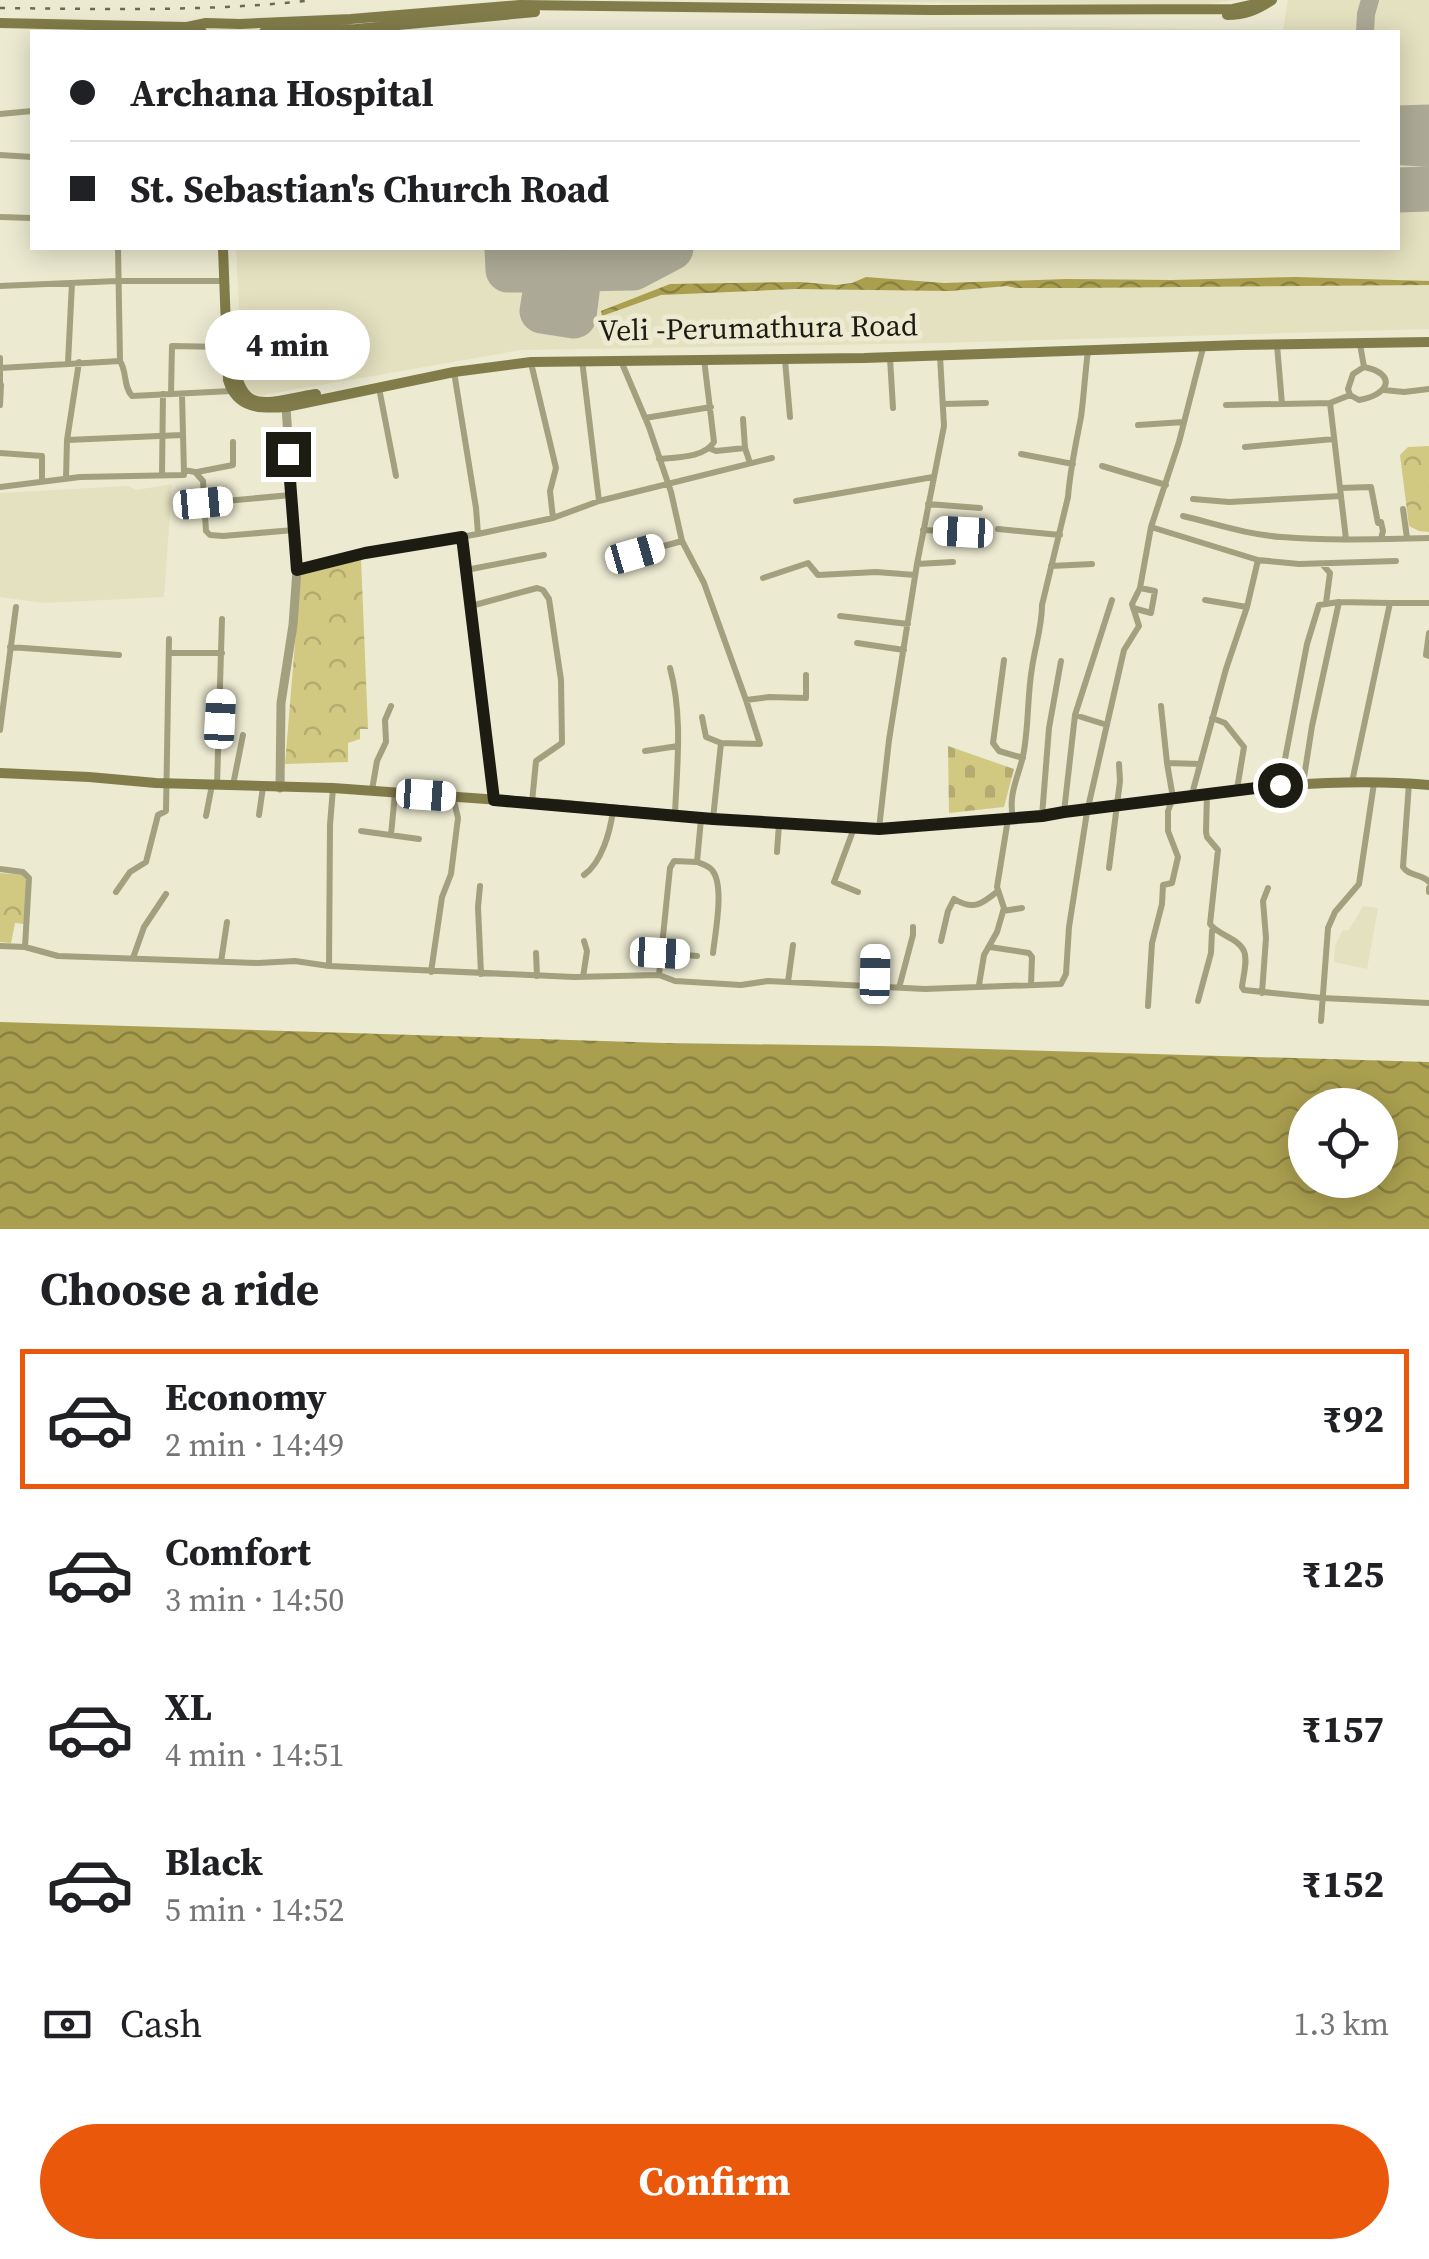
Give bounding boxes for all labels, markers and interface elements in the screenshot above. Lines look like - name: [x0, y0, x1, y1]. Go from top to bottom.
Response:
- text: Archana Hospital: [130, 67, 434, 119]
- text: St. Sebastian's Church Road: [130, 163, 609, 215]
- street label: Veli -Perumathura Road: [598, 304, 918, 351]
- callout: 4 min: [206, 309, 370, 379]
- text: 4 min: [246, 323, 329, 367]
- route end: [266, 432, 311, 477]
- car: [172, 485, 234, 521]
- car: [932, 515, 994, 549]
- car: [602, 531, 668, 577]
- car: [203, 688, 237, 750]
- route start: [1258, 763, 1303, 808]
- car: [395, 778, 457, 812]
- car: [629, 936, 691, 970]
- car: [859, 944, 891, 1004]
- map controls: [1288, 1088, 1398, 1198]
- button: locate: [1288, 1088, 1398, 1198]
- text: Choose a ride: [40, 1258, 319, 1320]
- text: Economy: [165, 1371, 327, 1423]
- icon: car: [45, 1374, 135, 1464]
- text: ₹92: [1322, 1393, 1384, 1445]
- text: 2 min · 14:49: [165, 1423, 344, 1467]
- text: Comfort: [165, 1526, 311, 1578]
- icon: car: [45, 1529, 135, 1619]
- text: ₹125: [1302, 1548, 1384, 1600]
- text: 3 min · 14:50: [165, 1578, 344, 1622]
- text: XL: [165, 1681, 212, 1733]
- icon: car: [45, 1684, 135, 1774]
- text: ₹157: [1302, 1703, 1384, 1755]
- text: 4 min · 14:51: [165, 1733, 344, 1777]
- text: Black: [165, 1836, 263, 1888]
- icon: car: [45, 1839, 135, 1929]
- text: ₹152: [1302, 1858, 1384, 1910]
- text: 5 min · 14:52: [165, 1888, 344, 1932]
- icon: cash: [40, 1997, 95, 2052]
- text: Cash: [120, 1998, 202, 2050]
- text: 1.3 km: [1294, 2002, 1389, 2046]
- button: Confirm: [40, 2124, 1389, 2239]

